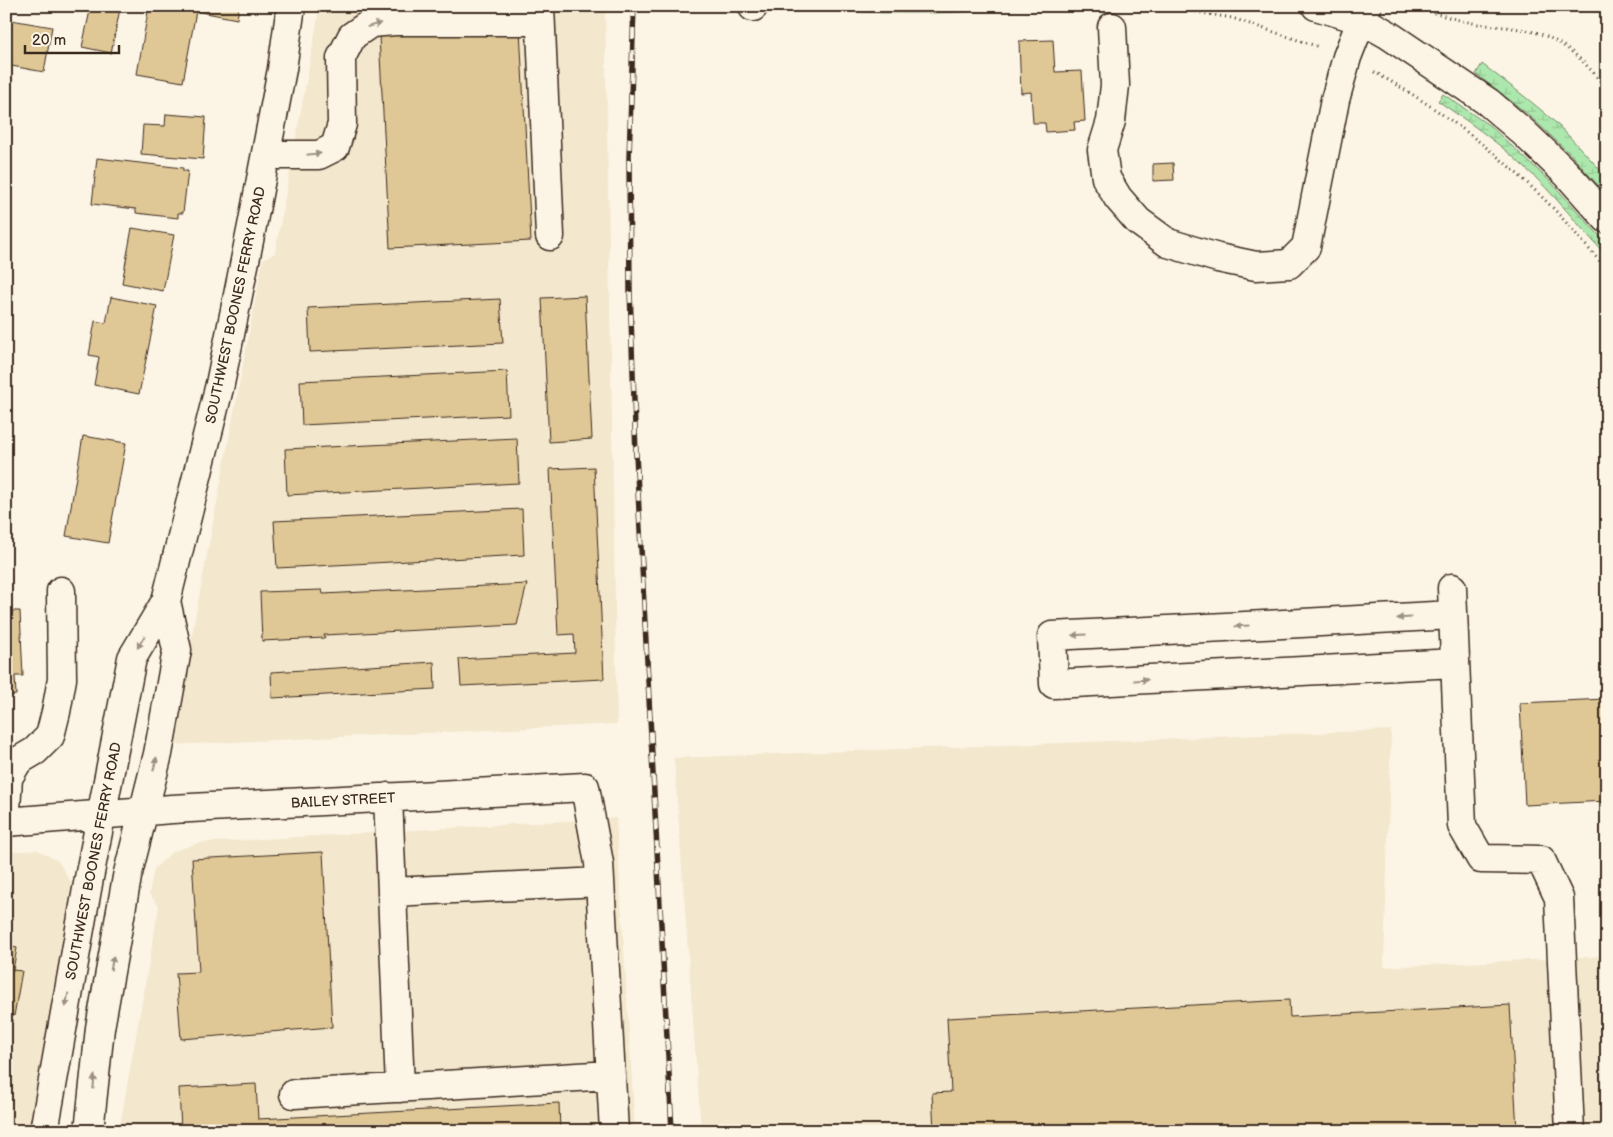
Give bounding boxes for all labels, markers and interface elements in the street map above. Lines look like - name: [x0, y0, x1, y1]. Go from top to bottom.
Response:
- one-way arrow: [366, 20, 381, 28]
- scale bar: [25, 22, 119, 54]
- text: 20 m: [32, 31, 66, 50]
- one-way arrow: [307, 150, 323, 158]
- street label: SOUTHWEST BOONES FERRY ROAD: [202, 185, 269, 425]
- one-way arrow: [1396, 614, 1412, 622]
- one-way arrow: [1233, 623, 1249, 631]
- one-way arrow: [1071, 631, 1087, 639]
- one-way arrow: [137, 636, 146, 649]
- one-way arrow: [1133, 675, 1149, 683]
- street label: SOUTHWEST BOONES FERRY ROAD: [62, 741, 125, 981]
- one-way arrow: [152, 756, 160, 771]
- street label: BAILEY STREET: [290, 789, 396, 812]
- one-way arrow: [108, 955, 116, 971]
- one-way arrow: [63, 993, 71, 1008]
- one-way arrow: [91, 1074, 99, 1090]

